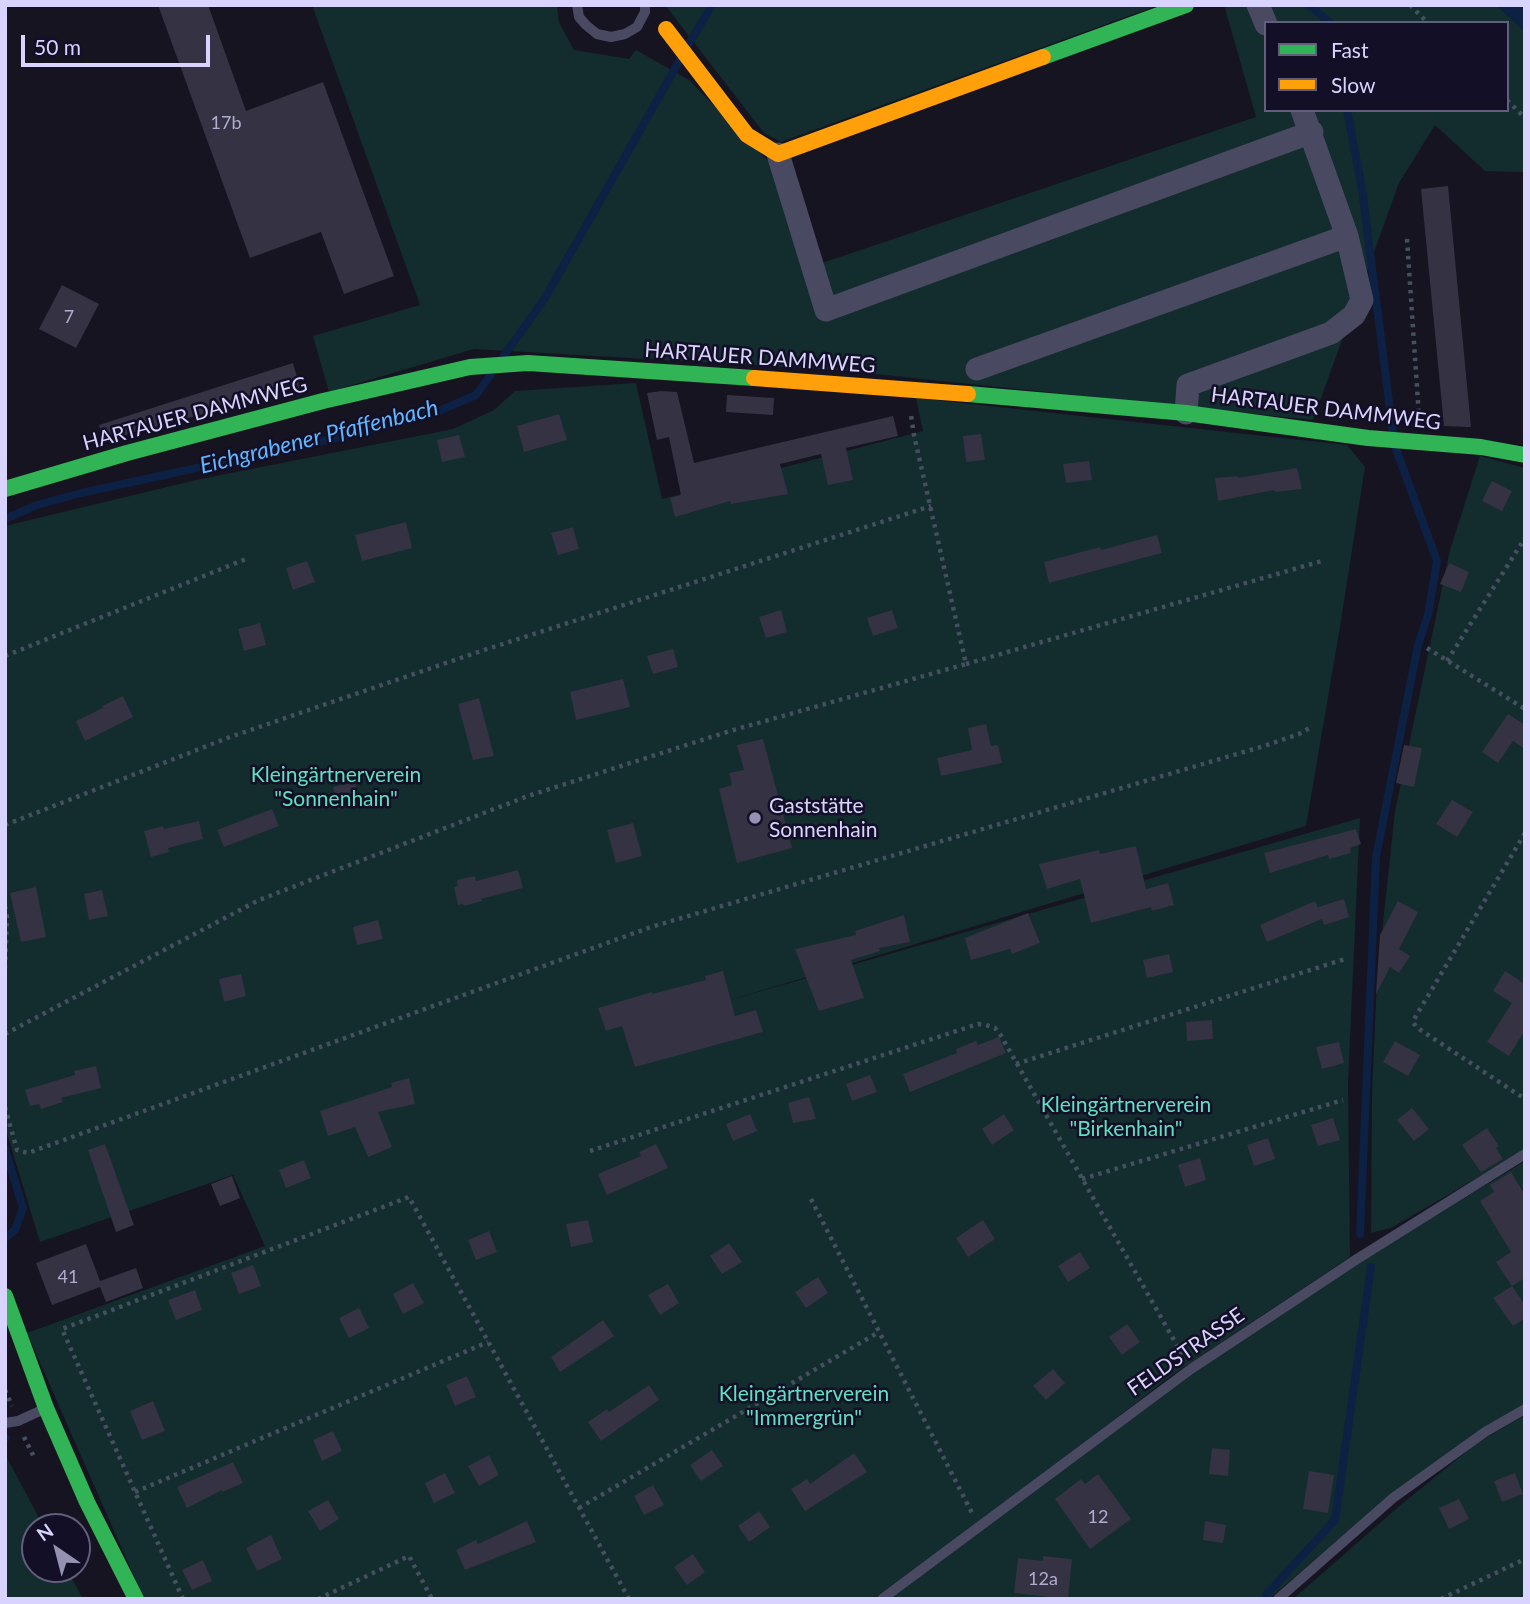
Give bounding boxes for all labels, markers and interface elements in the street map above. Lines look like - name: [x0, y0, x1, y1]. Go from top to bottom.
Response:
- scale bar: [24, 21, 214, 65]
- legend: [1264, 21, 1509, 112]
- text: 50 m: [34, 34, 81, 59]
- text: Fast: [1331, 37, 1368, 62]
- text: Slow: [1331, 72, 1375, 97]
- house number: 17b: [211, 112, 241, 134]
- house number: 7: [64, 306, 74, 328]
- street label: HARTAUER DAMMWEG: [644, 337, 876, 379]
- street label: HARTAUER DAMMWEG: [80, 372, 310, 456]
- street label: HARTAUER DAMMWEG: [1210, 382, 1442, 436]
- water label: Eichgrabener Pfaffenbach: [197, 394, 441, 480]
- park label: Kleingärtnerverein "Sonnenhain": [251, 762, 421, 812]
- place label: Gaststätte Sonnenhain: [769, 793, 877, 843]
- marker: Gaststätte Sonnenhain: [747, 810, 763, 826]
- park label: Kleingärtnerverein "Birkenhain": [1041, 1092, 1211, 1142]
- house number: 41: [58, 1266, 78, 1288]
- street label: FELDSTRASSE: [1123, 1302, 1249, 1402]
- park label: Kleingärtnerverein "Immergrün": [719, 1381, 889, 1431]
- house number: 12: [1088, 1506, 1108, 1528]
- north arrow: [21, 1513, 91, 1583]
- text: N: [32, 1518, 57, 1546]
- house number: 12a: [1028, 1568, 1058, 1590]

